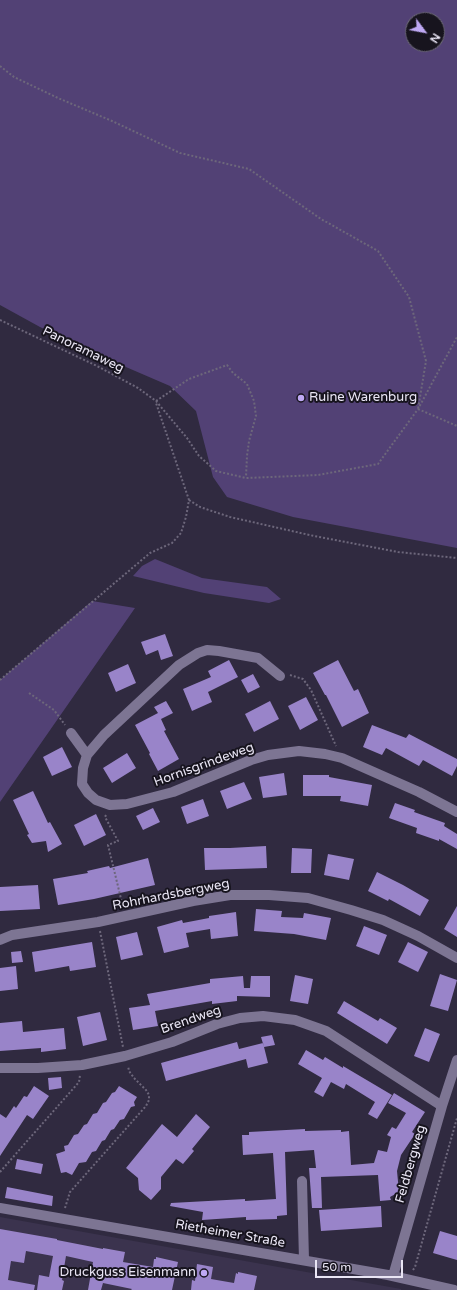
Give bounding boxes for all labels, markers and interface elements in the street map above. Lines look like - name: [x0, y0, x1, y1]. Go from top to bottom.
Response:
- north arrow: [405, 12, 445, 52]
- text: N: [427, 31, 443, 45]
- street label: Panoramaweg: [40, 324, 126, 376]
- place label: Ruine Warenburg: [309, 390, 417, 406]
- marker: Ruine Warenburg: [296, 393, 306, 403]
- street label: Hornisgrindeweg: [152, 740, 256, 790]
- street label: Rohrhardsbergweg: [111, 876, 231, 914]
- street label: Brendweg: [159, 1002, 223, 1038]
- street label: Feldbergweg: [392, 1123, 430, 1205]
- street label: Rietheimer Straße: [174, 1217, 286, 1251]
- scale bar: [317, 1252, 405, 1278]
- text: 50 m: [322, 1260, 351, 1274]
- place label: Druckguss Eisenmann: [59, 1265, 196, 1281]
- marker: Druckguss Eisenmann: [199, 1268, 209, 1278]

